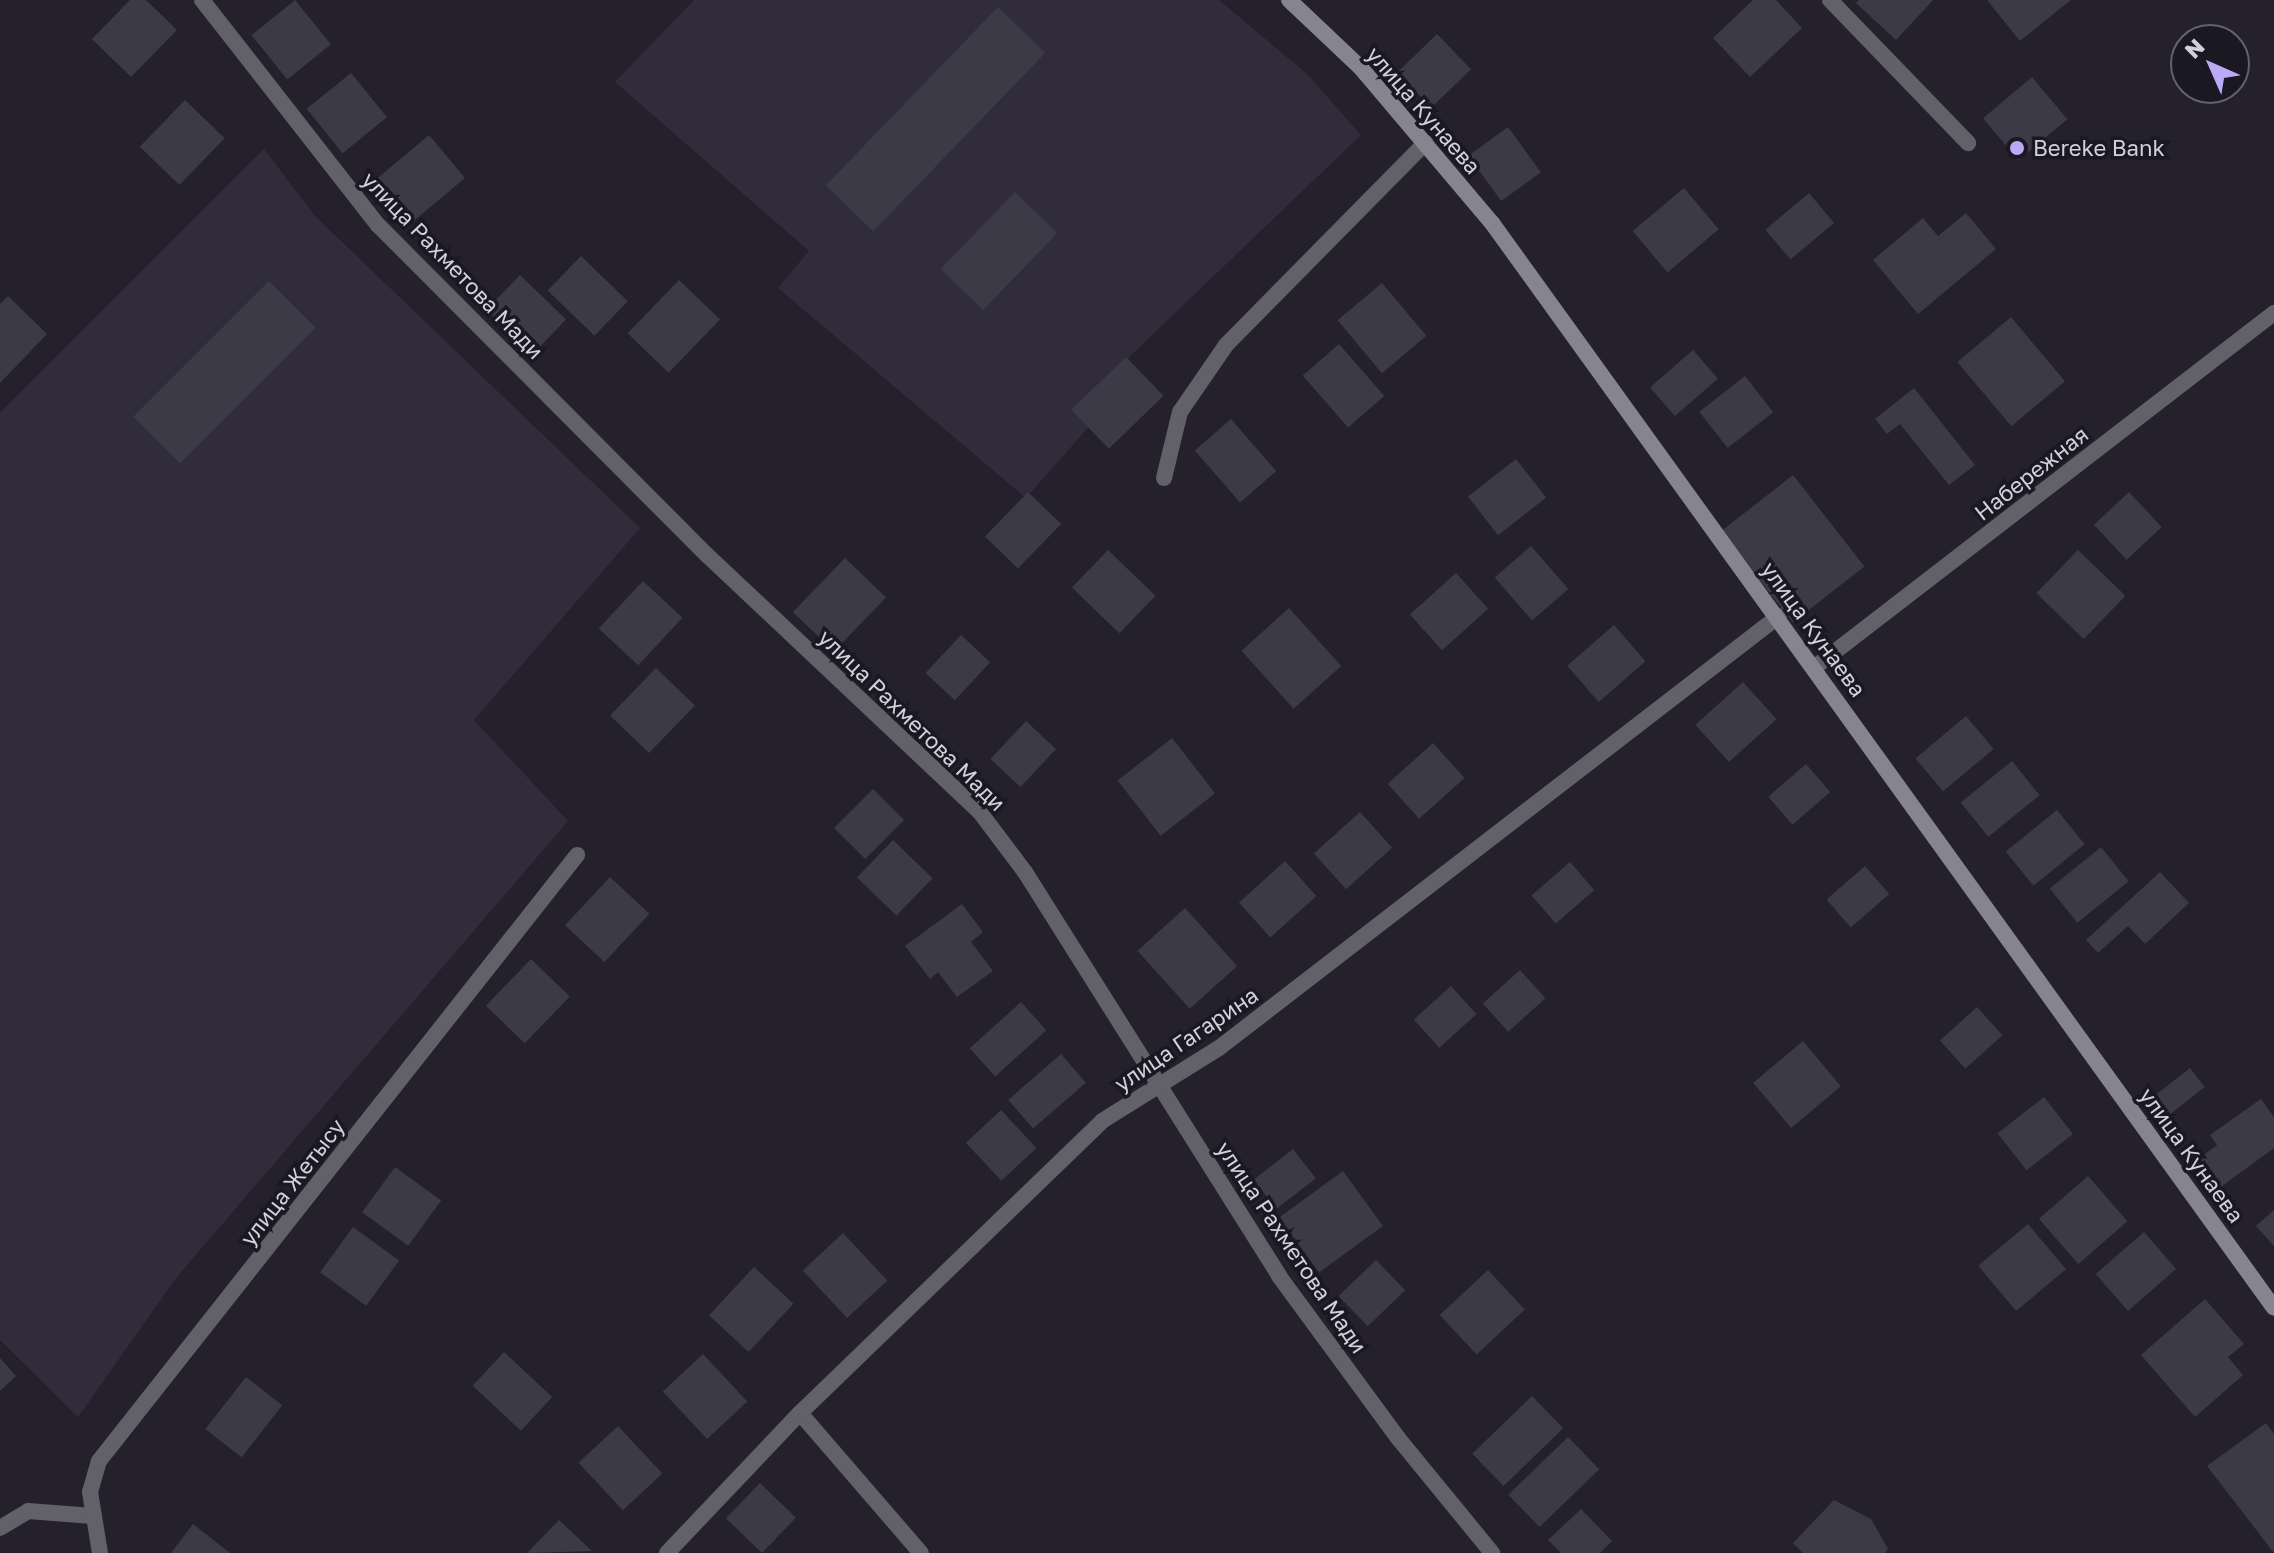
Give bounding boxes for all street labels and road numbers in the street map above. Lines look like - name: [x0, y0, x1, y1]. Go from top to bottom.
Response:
- street label: улица Кунаева: [1361, 41, 1487, 179]
- street label: улица Рахметова Мади: [357, 166, 549, 364]
- street label: Набережная: [1969, 420, 2093, 526]
- street label: улица Кунаева: [1756, 556, 1872, 702]
- street label: улица Рахметова Мади: [813, 624, 1011, 816]
- street label: улица Гагарина: [1109, 981, 1263, 1097]
- street label: улица Кунаева: [2134, 1082, 2250, 1228]
- street label: улица Жетысу: [234, 1113, 350, 1251]
- street label: улица Рахметова Мади: [1211, 1136, 1373, 1358]

